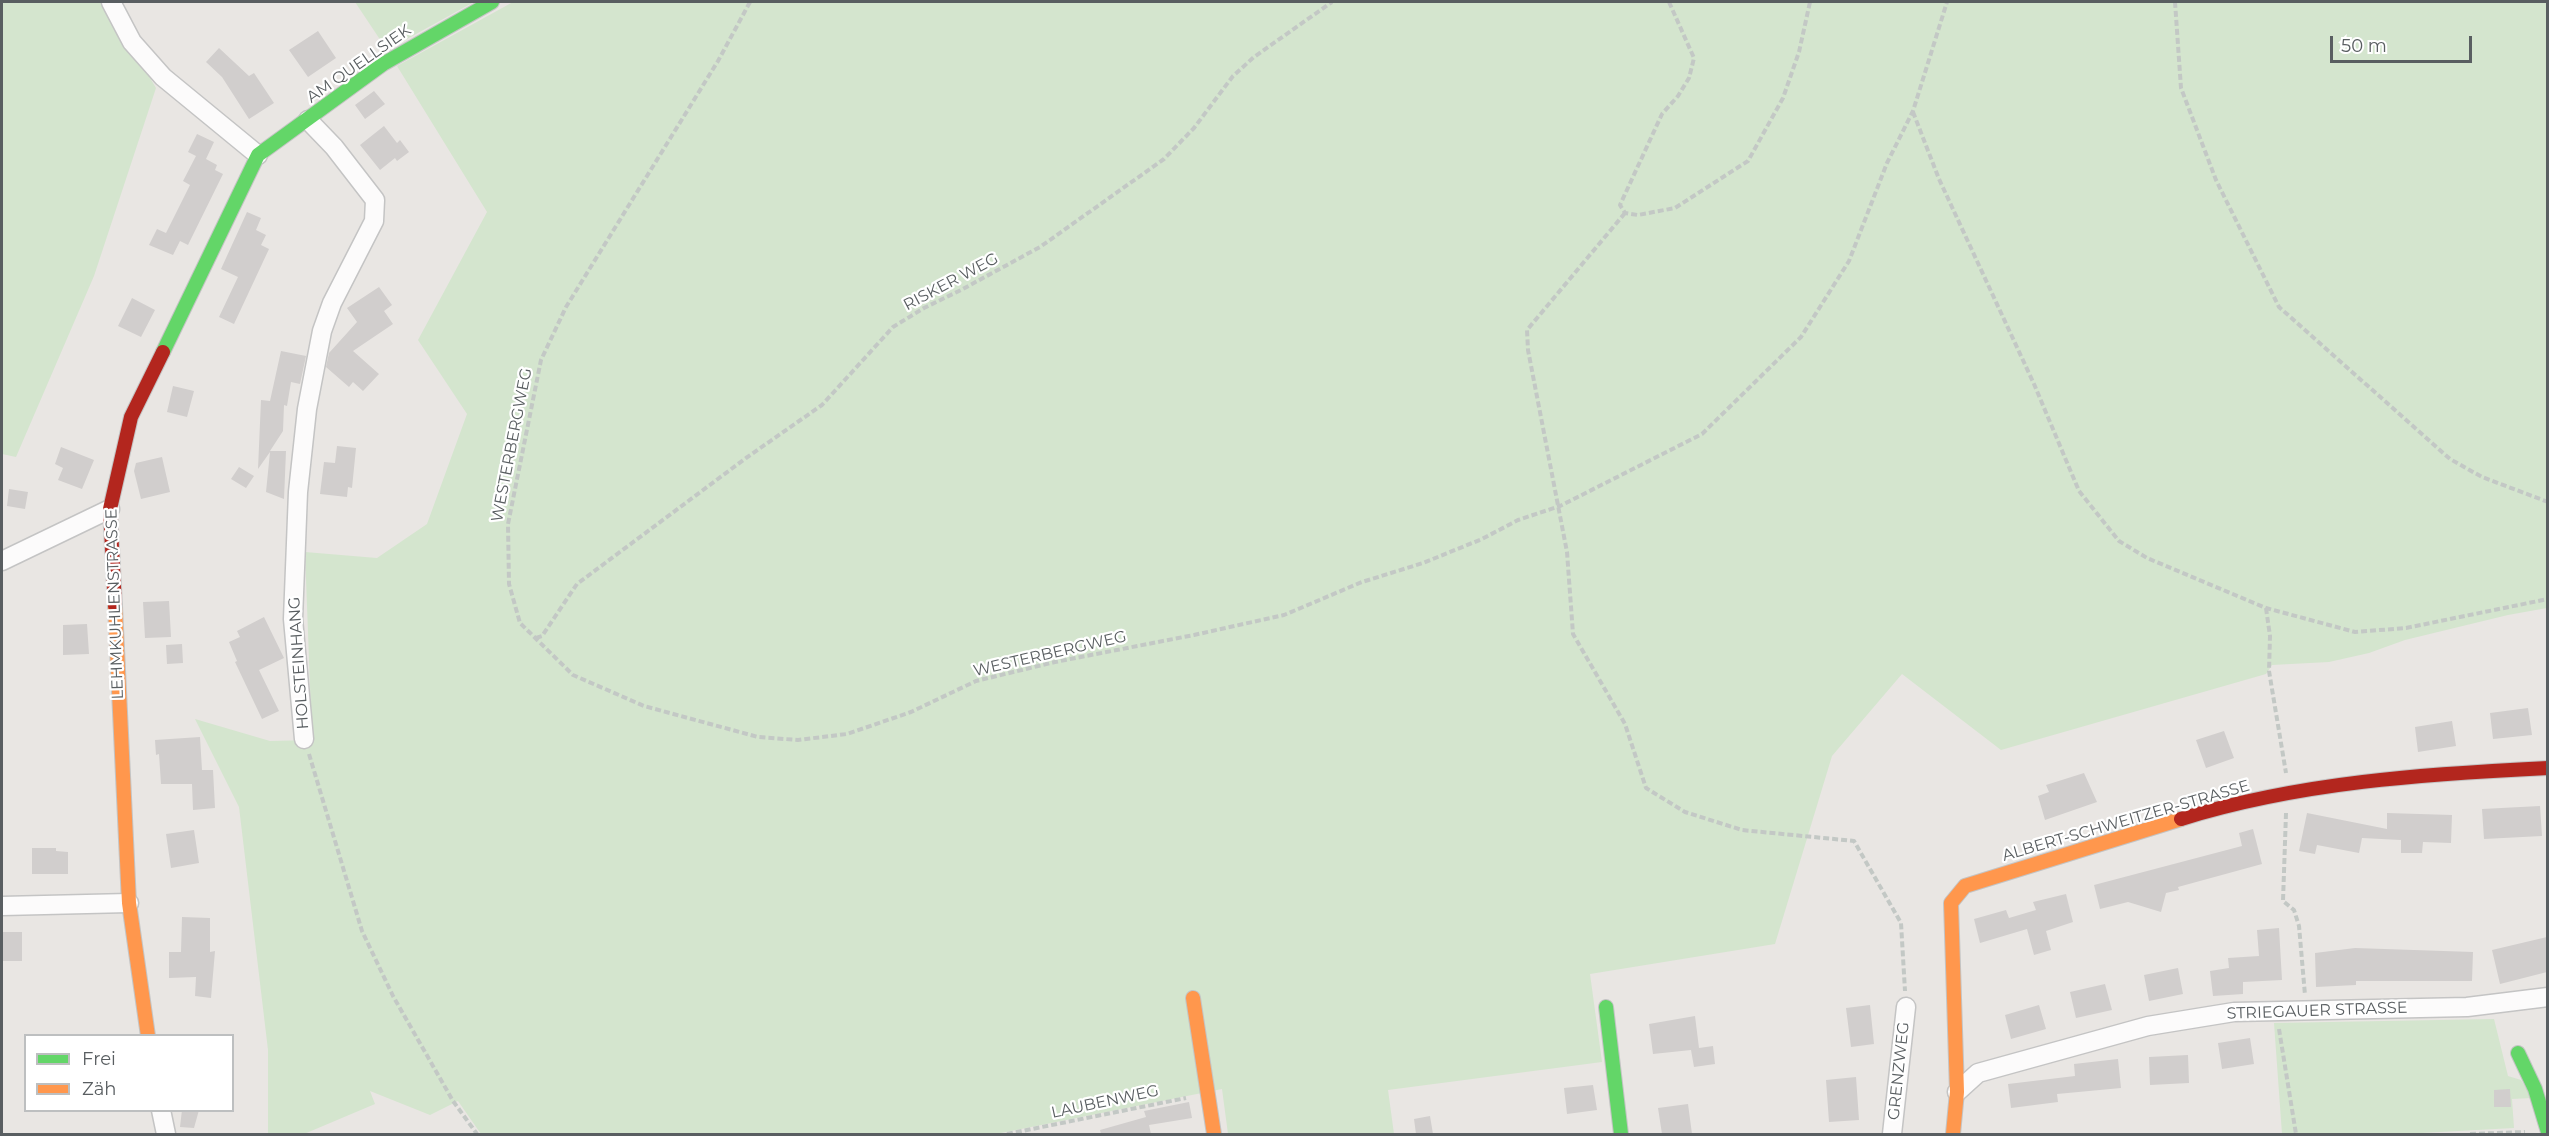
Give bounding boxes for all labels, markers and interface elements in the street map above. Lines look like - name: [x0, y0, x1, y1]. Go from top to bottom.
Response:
- street label: AM QUELLSIEK: [303, 21, 415, 107]
- scale bar: [2333, 24, 2476, 62]
- text: 50 m: [2341, 35, 2387, 57]
- street label: RISKER WEG: [900, 249, 1002, 315]
- street label: WESTERBERGWEG: [488, 366, 536, 524]
- street label: LEHMKUHLENSTRASSE: [102, 508, 128, 700]
- street label: HOLSTEINHANG: [285, 596, 313, 730]
- street label: WESTERBERGWEG: [972, 627, 1128, 681]
- street label: ALBERT-SCHWEITZER-STRASSE: [2000, 776, 2252, 866]
- street label: STRIEGAUER STRASSE: [2226, 998, 2408, 1024]
- street label: GRENZWEG: [1884, 1021, 1914, 1121]
- legend: [24, 1034, 234, 1112]
- text: Frei: [82, 1048, 116, 1070]
- text: Zäh: [82, 1078, 117, 1100]
- street label: LAUBENWEG: [1049, 1081, 1161, 1123]

